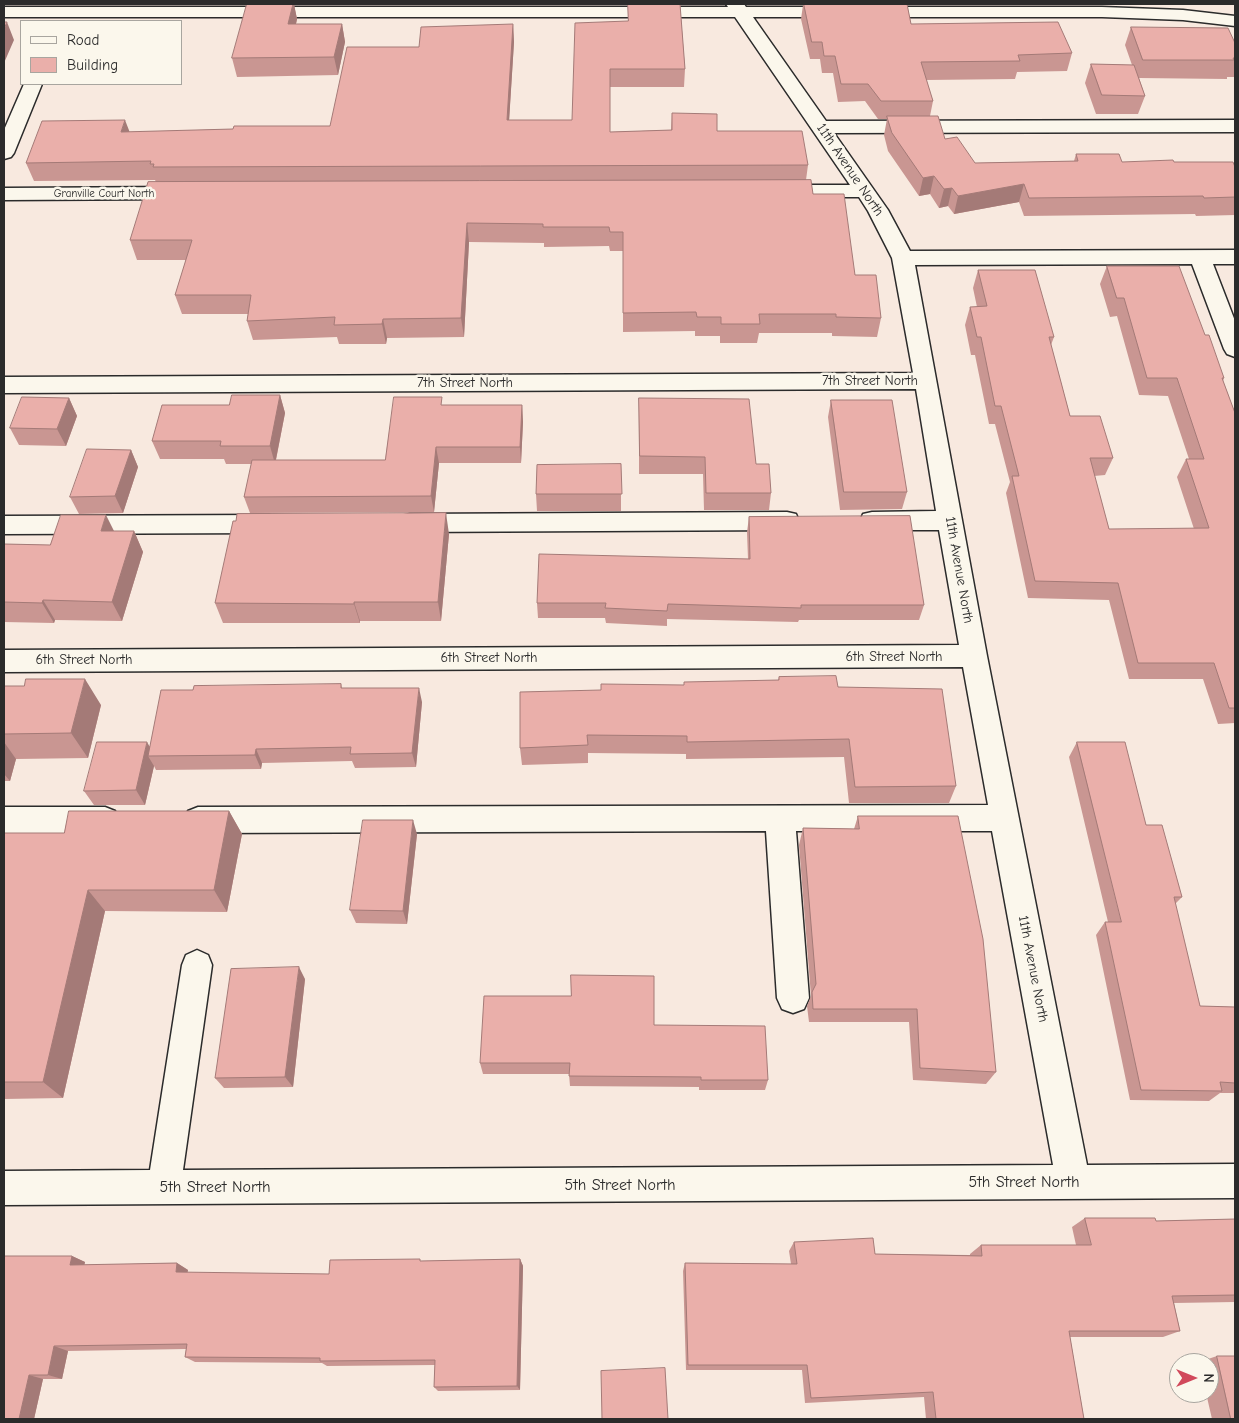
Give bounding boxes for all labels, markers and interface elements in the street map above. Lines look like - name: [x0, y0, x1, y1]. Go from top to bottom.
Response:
- legend: [20, 20, 182, 85]
- text: Road: [67, 31, 99, 49]
- text: Building: [67, 56, 118, 74]
- street label: 11th Avenue North: [813, 120, 887, 220]
- street label: Granville Court North: [54, 187, 154, 201]
- street label: 7th Street North: [822, 373, 918, 389]
- street label: 7th Street North: [417, 375, 513, 391]
- street label: 11th Avenue North: [941, 515, 977, 625]
- street label: 6th Street North: [845, 649, 943, 665]
- street label: 6th Street North: [440, 650, 538, 666]
- street label: 6th Street North: [35, 652, 133, 668]
- street label: 11th Avenue North: [1014, 914, 1052, 1024]
- street label: 5th Street North: [968, 1172, 1080, 1192]
- street label: 5th Street North: [564, 1175, 676, 1195]
- street label: 5th Street North: [159, 1177, 271, 1197]
- north arrow: [1169, 1353, 1219, 1403]
- text: N: [1200, 1373, 1217, 1383]

